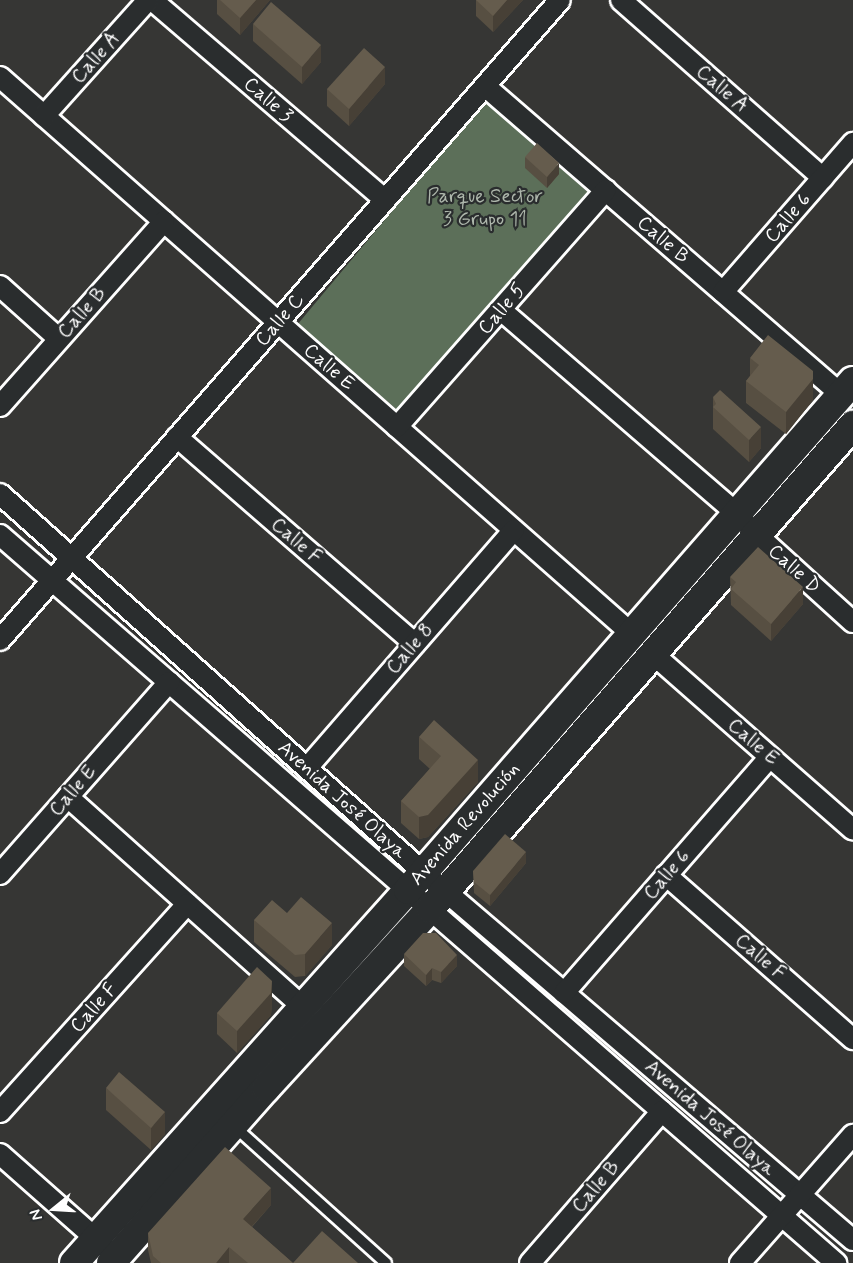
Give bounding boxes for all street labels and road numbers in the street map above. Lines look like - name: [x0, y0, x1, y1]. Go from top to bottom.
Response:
- street label: Calle A: [67, 27, 125, 89]
- street label: Calle A: [691, 60, 753, 118]
- street label: Calle 3: [238, 72, 298, 128]
- street label: Calle 6: [760, 188, 816, 248]
- street label: Calle B: [632, 211, 694, 269]
- street label: Calle 5: [473, 278, 531, 340]
- street label: Calle B: [53, 282, 111, 344]
- street label: Calle C: [250, 288, 310, 352]
- street label: Calle E: [298, 338, 360, 396]
- street label: Calle F: [266, 513, 326, 569]
- street label: Calle D: [763, 539, 825, 599]
- street label: Calle 8: [381, 619, 439, 679]
- street label: Calle E: [722, 713, 784, 771]
- street label: Avenida José Olaya: [273, 736, 411, 864]
- street label: Avenida Revolución: [404, 756, 526, 892]
- street label: Calle E: [44, 760, 102, 822]
- street label: Calle 6: [639, 845, 695, 905]
- street label: Calle F: [730, 929, 790, 985]
- street label: Calle F: [65, 978, 123, 1038]
- street label: Avenida José Olaya: [640, 1055, 780, 1181]
- street label: Calle B: [567, 1156, 625, 1218]

